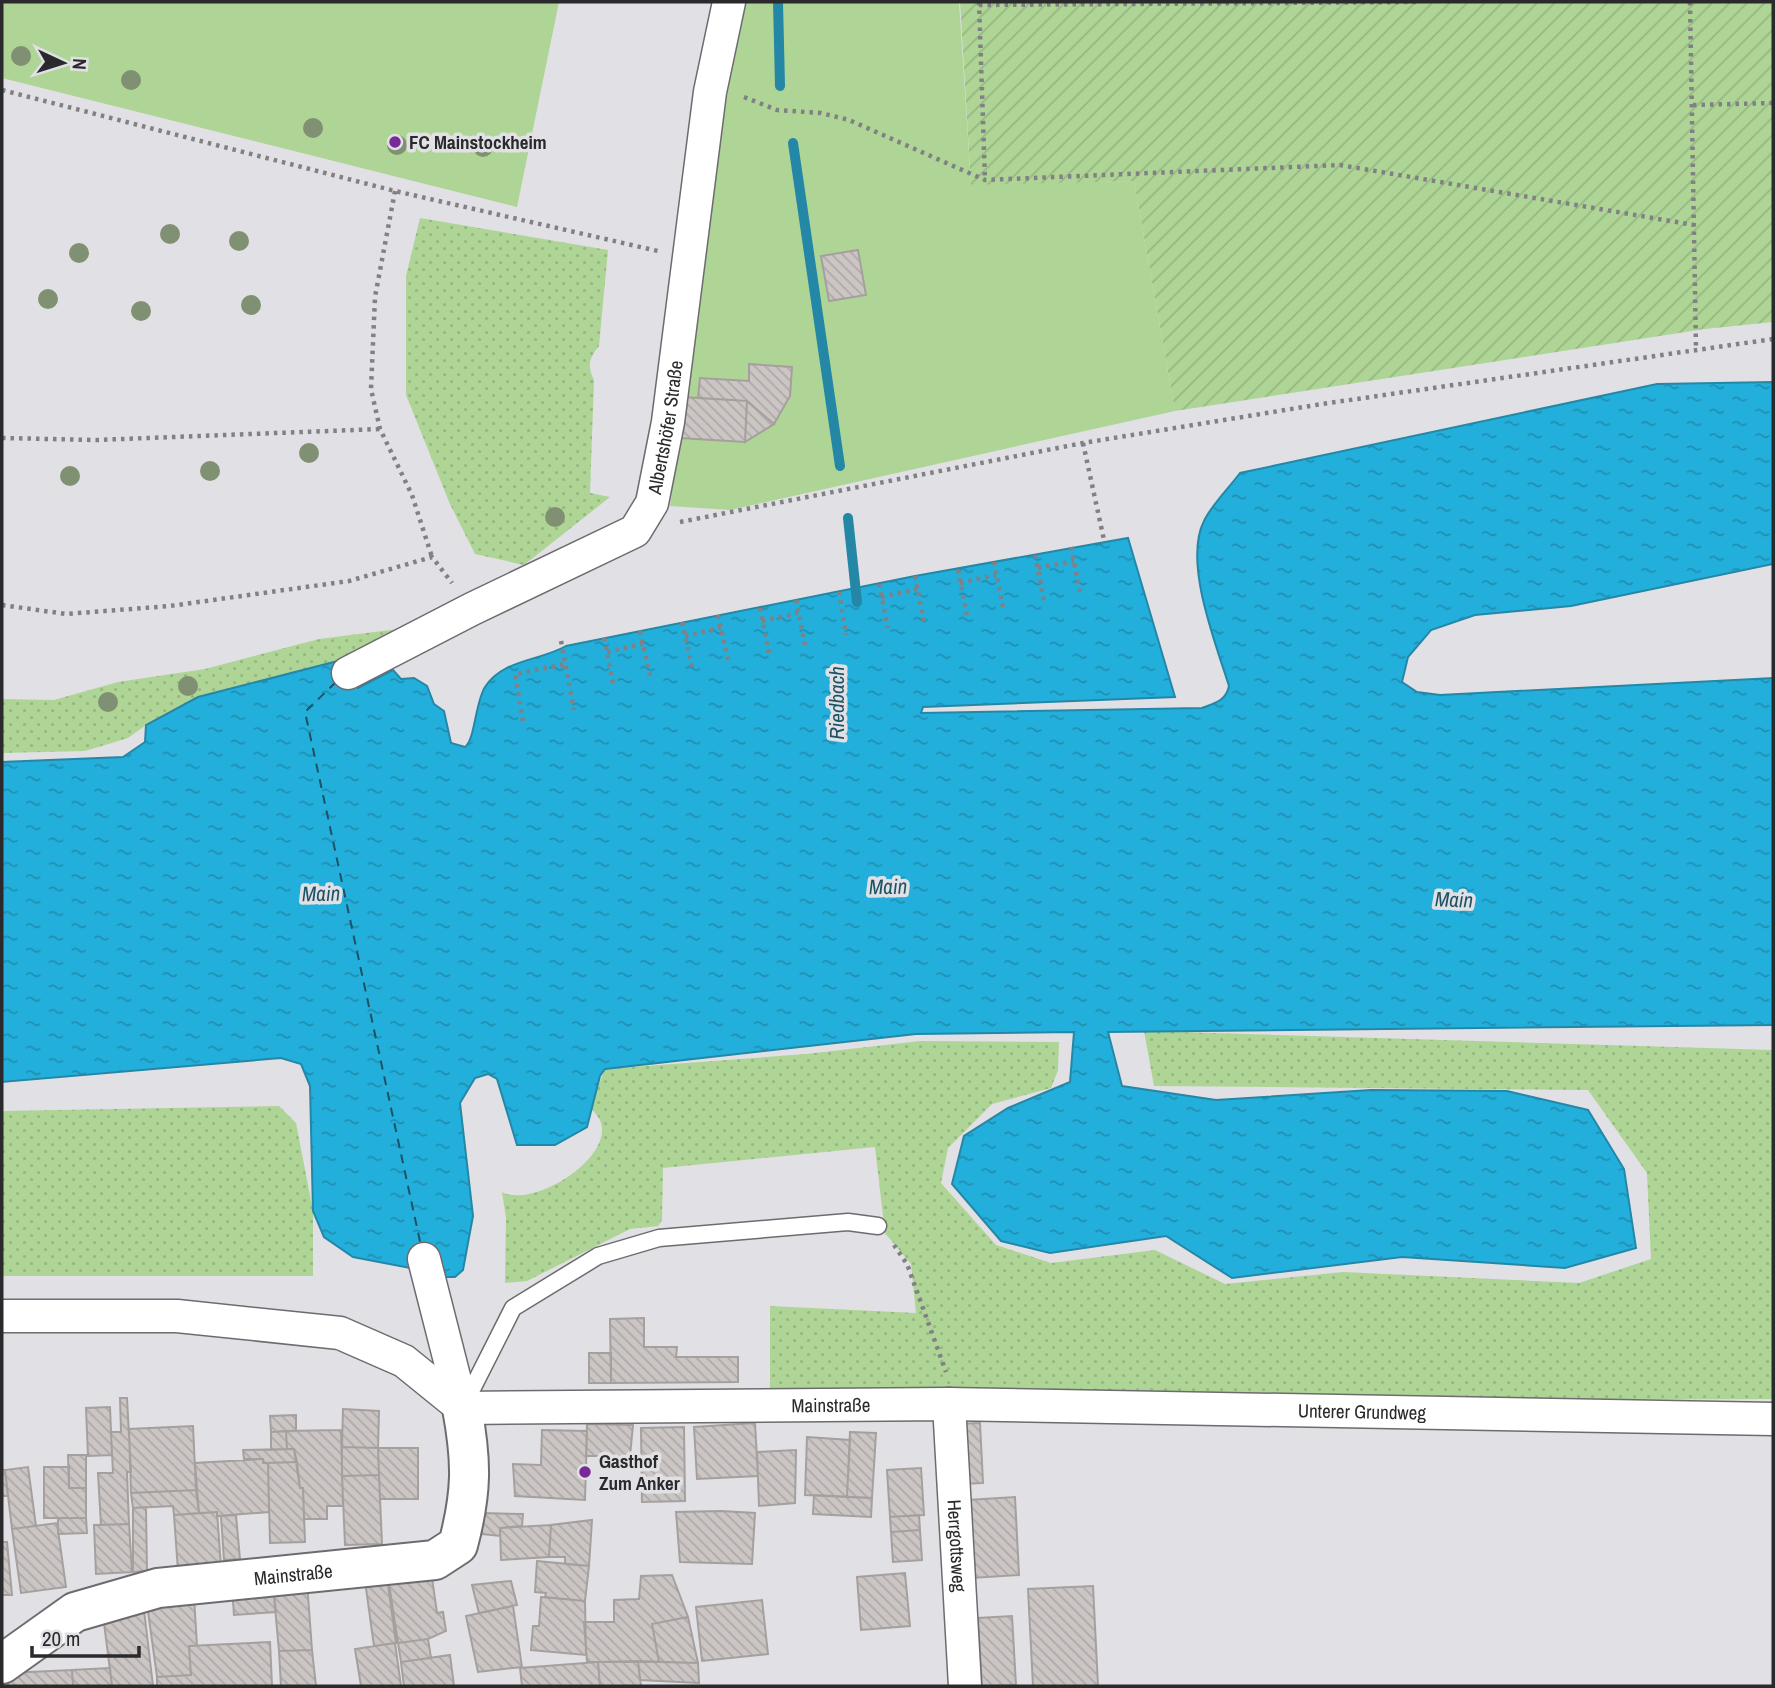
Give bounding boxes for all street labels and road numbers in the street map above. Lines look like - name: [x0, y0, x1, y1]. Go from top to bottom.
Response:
- street label: Albertshöfer Straße: [641, 359, 689, 497]
- street label: Mainstraße: [791, 1392, 871, 1418]
- street label: Unterer Grundweg: [1298, 1397, 1427, 1426]
- street label: Herrgottsweg: [941, 1499, 973, 1593]
- street label: Mainstraße: [253, 1557, 334, 1591]

